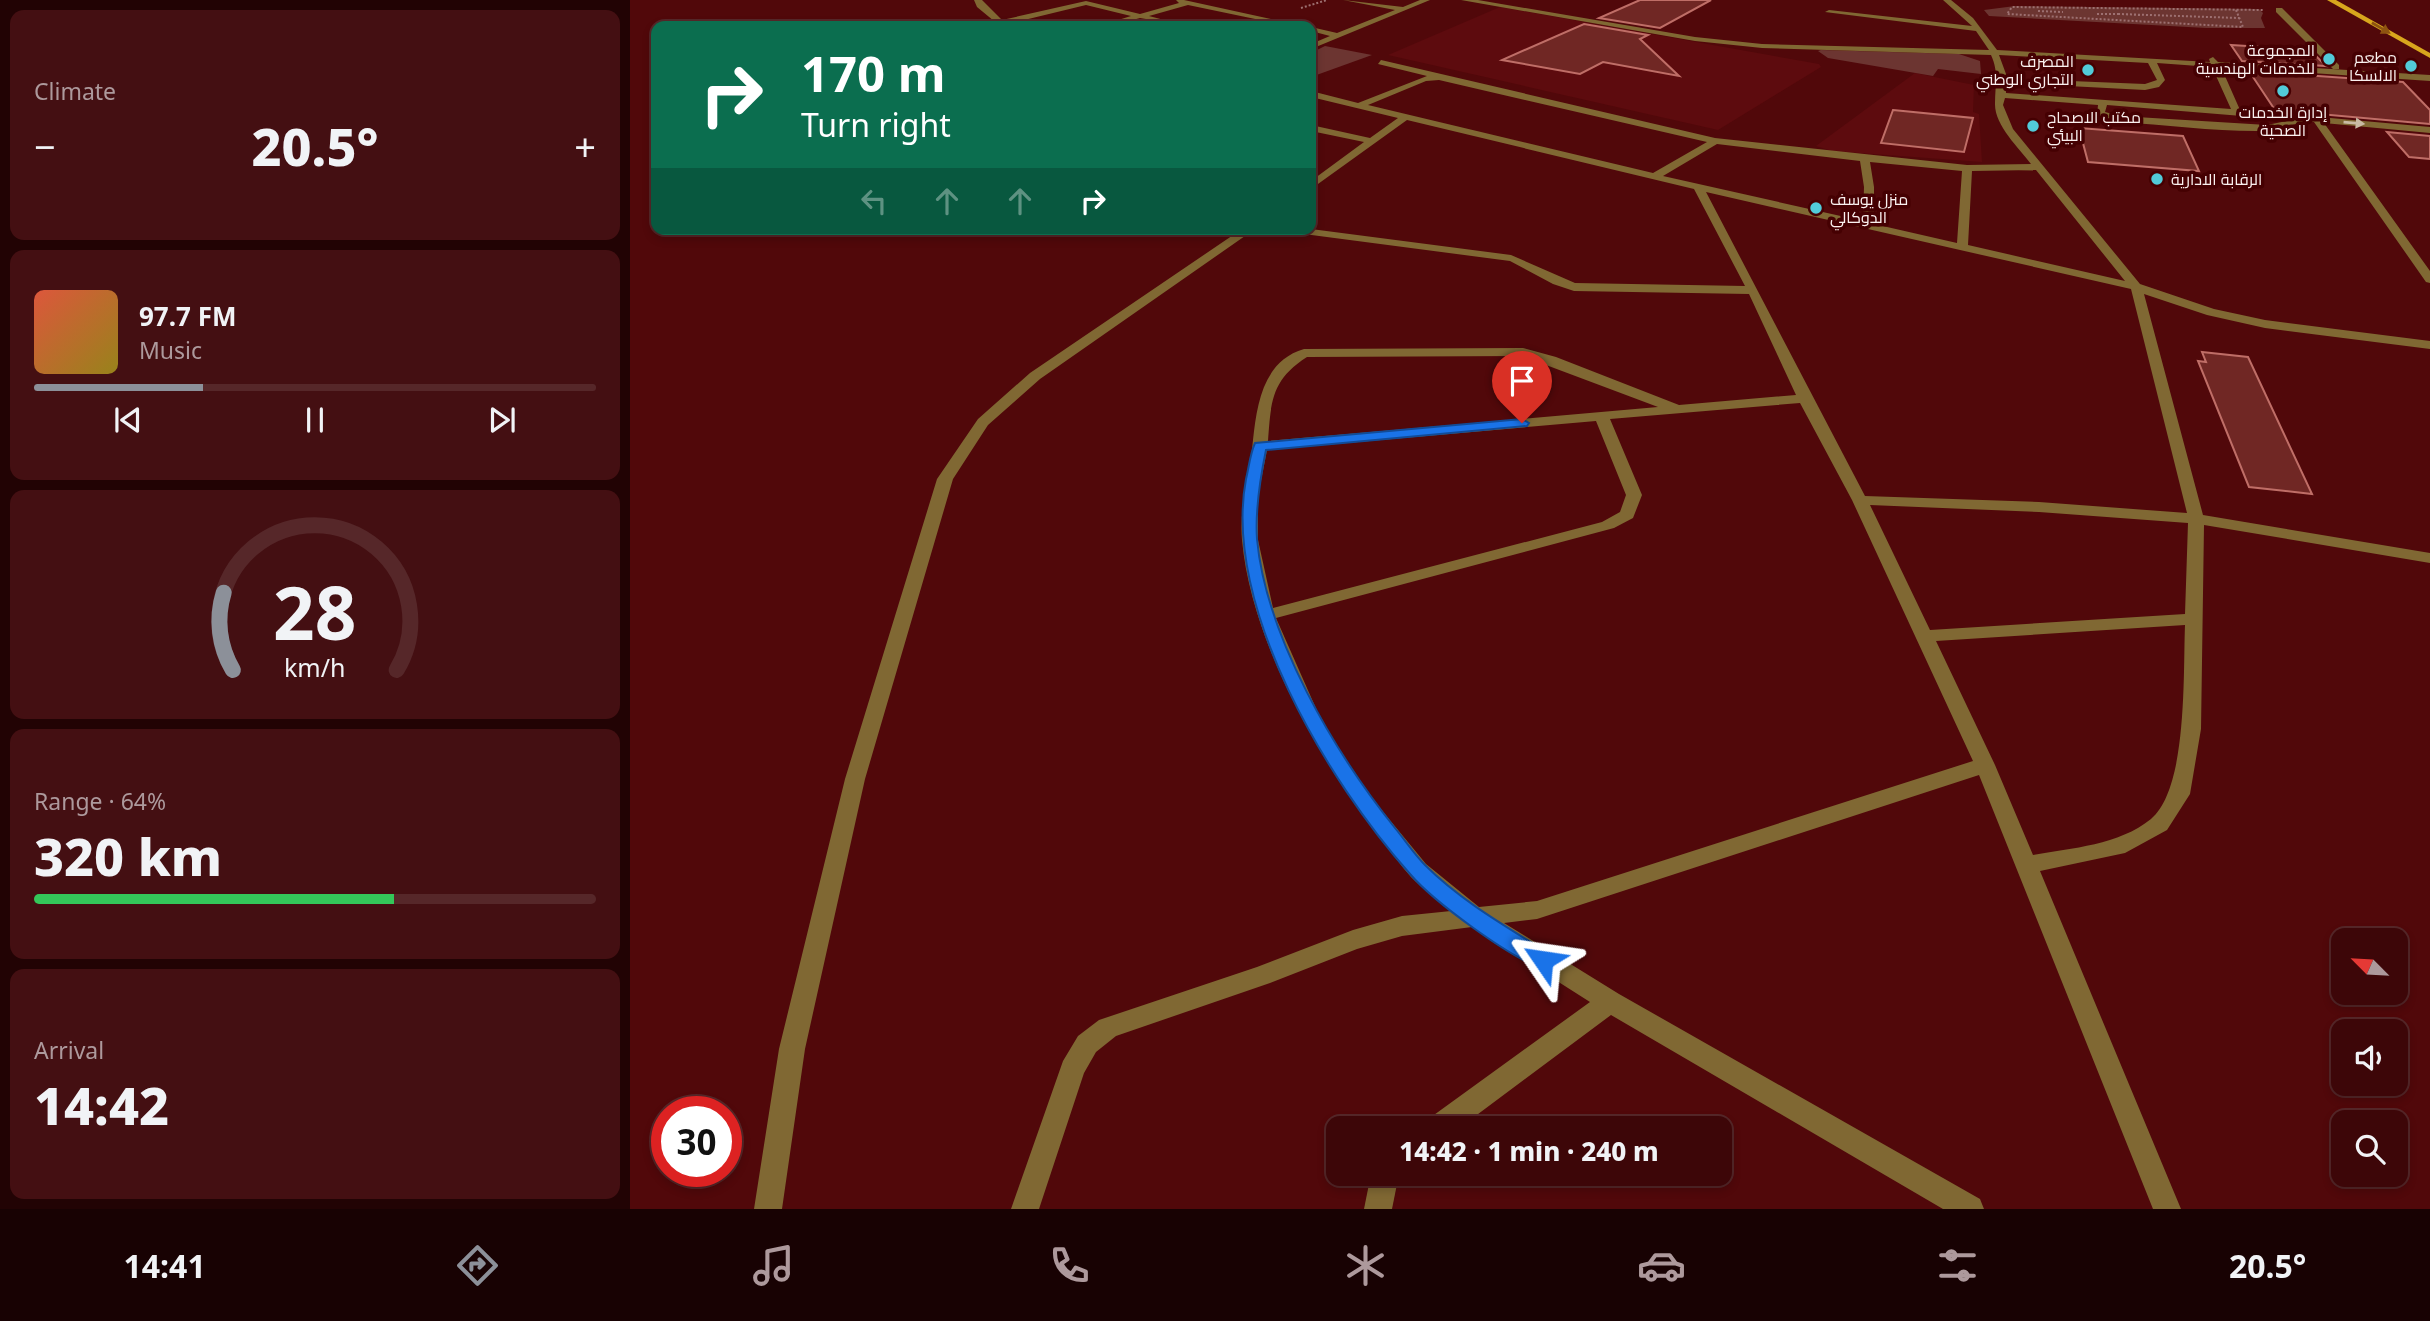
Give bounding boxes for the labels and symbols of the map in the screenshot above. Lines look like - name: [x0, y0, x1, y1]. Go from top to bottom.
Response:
- one-way arrow: [2371, 22, 2390, 34]
- place label: المجموعة للخدمات الهندسية: [2196, 39, 2315, 79]
- place label: مطعم الالسكا: [2349, 46, 2397, 86]
- place label: المصرف التجاري الوطني: [1976, 50, 2074, 93]
- marker: المجموعة للخدمات الهندسية: [2321, 51, 2337, 67]
- marker: مطعم الالسكا: [2403, 58, 2419, 74]
- marker: المصرف التجاري الوطني: [2080, 62, 2096, 78]
- marker: إدارة الخدمات الصحية: [2275, 83, 2291, 99]
- place label: إدارة الخدمات الصحية: [2239, 101, 2327, 141]
- place label: مكتب الاصحاح البيئي: [2047, 106, 2141, 149]
- marker: مكتب الاصحاح البيئي: [2025, 118, 2041, 134]
- one-way arrow: [2343, 118, 2365, 129]
- place label: الرقابة الادارية: [2171, 168, 2262, 190]
- marker: الرقابة الادارية: [2149, 171, 2165, 187]
- place label: منزل يوسف الدوكالي: [1830, 188, 1908, 231]
- marker: منزل يوسف الدوكالي: [1808, 200, 1824, 216]
- pin: [1492, 351, 1552, 423]
- position arrow: [1506, 923, 1580, 997]
- north arrow: [2331, 928, 2408, 1004]
- speed limit sign: 30: [651, 1096, 742, 1187]

